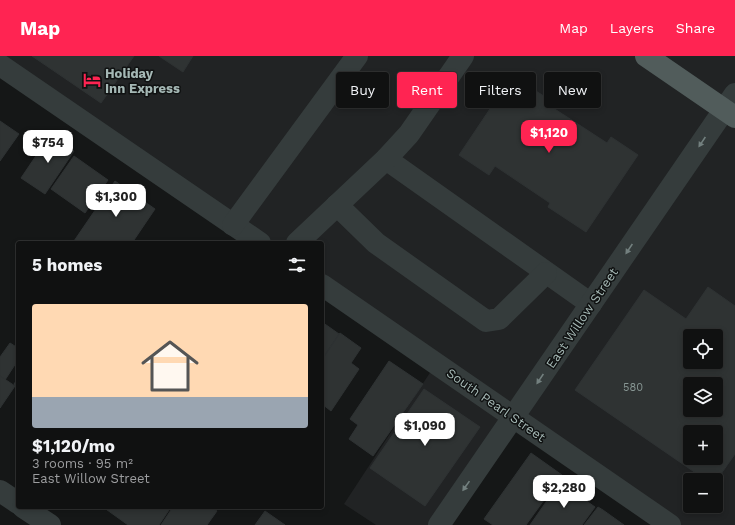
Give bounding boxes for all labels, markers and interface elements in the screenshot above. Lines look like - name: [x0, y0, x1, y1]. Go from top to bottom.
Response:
- text: Map: [20, 17, 60, 40]
- text: Map: [559, 20, 588, 36]
- text: Layers: [610, 20, 654, 36]
- text: Share: [676, 20, 715, 36]
- place label: Holiday Inn Express: [105, 66, 180, 96]
- hotel icon: Holiday Inn Express: [82, 70, 102, 90]
- chip: Buy: [336, 72, 389, 108]
- chip: Rent: [397, 72, 457, 108]
- chip: Filters: [465, 72, 536, 108]
- chip: New: [544, 72, 601, 108]
- pin: $1,120: [516, 120, 582, 154]
- text: $1,120: [530, 125, 568, 140]
- pin: $754: [24, 130, 72, 164]
- text: $754: [32, 135, 64, 150]
- one-way arrow: [698, 137, 706, 147]
- pin: $1,300: [83, 184, 149, 218]
- text: $1,300: [95, 189, 137, 204]
- one-way arrow: [625, 244, 633, 254]
- icon: filters: [286, 254, 308, 276]
- text: 5 homes: [32, 255, 102, 275]
- street label: East Willow Street: [543, 265, 621, 371]
- map controls: [683, 329, 723, 513]
- button: locate: [683, 329, 723, 369]
- icon: home: [134, 330, 206, 402]
- street label: South Pearl Street: [444, 365, 549, 445]
- one-way arrow: [536, 374, 544, 385]
- button: layers: [683, 377, 723, 417]
- house number: 580: [623, 381, 643, 394]
- pin: $1,090: [392, 413, 458, 447]
- text: $1,090: [404, 418, 446, 433]
- button: +: [683, 425, 723, 465]
- text: $1,120/mo: [32, 436, 115, 456]
- text: 3 rooms · 95 m²: [32, 456, 133, 471]
- text: East Willow Street: [32, 471, 150, 486]
- button: −: [683, 473, 723, 513]
- pin: $2,280: [531, 475, 597, 509]
- text: $2,280: [542, 480, 586, 495]
- one-way arrow: [462, 481, 470, 492]

